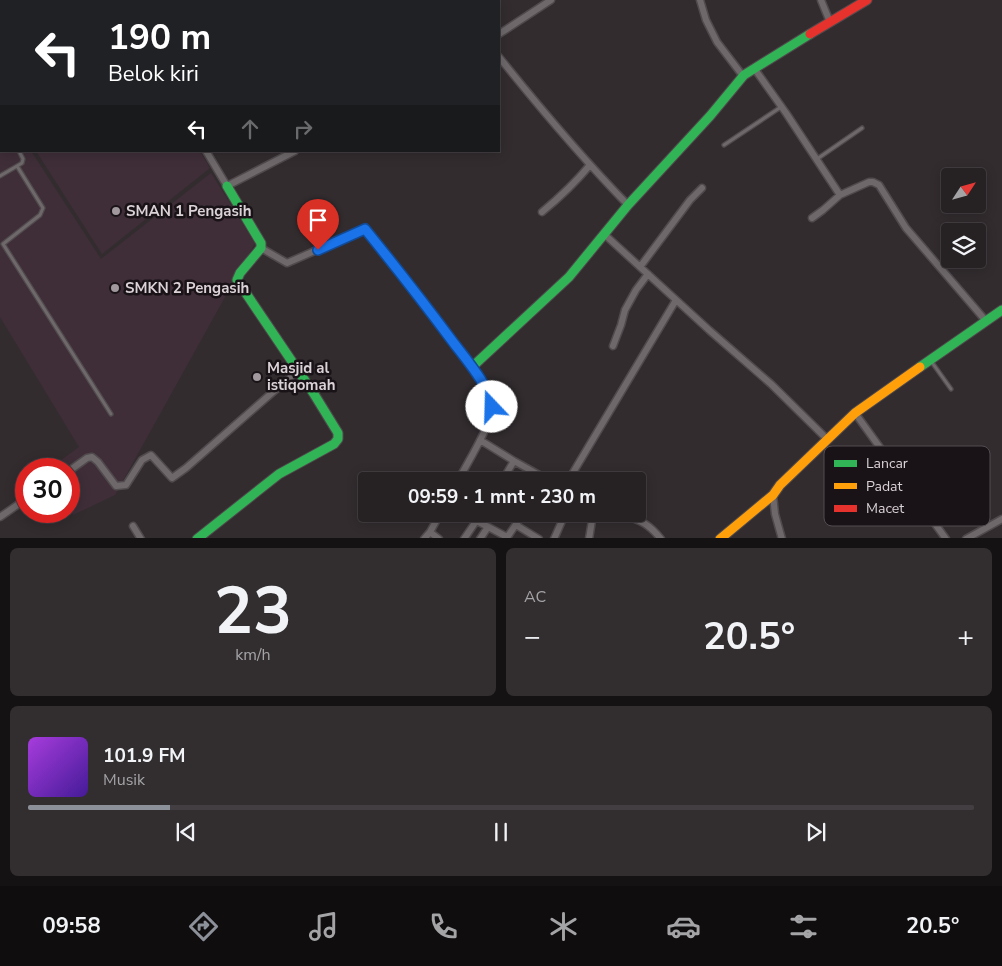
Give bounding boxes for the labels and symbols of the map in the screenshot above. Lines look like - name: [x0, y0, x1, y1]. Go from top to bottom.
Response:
- north arrow: [941, 168, 986, 212]
- pin: [297, 199, 339, 250]
- place label: SMAN 1 Pengasih: [126, 201, 251, 221]
- marker: SMAN 1 Pengasih: [110, 205, 122, 217]
- place label: SMKN 2 Pengasih: [125, 278, 249, 298]
- marker: SMKN 2 Pengasih: [109, 282, 121, 294]
- place label: Masjid al istiqomah: [267, 358, 335, 395]
- marker: Masjid al istiqomah: [251, 371, 263, 383]
- position arrow: [465, 380, 517, 432]
- legend: [824, 446, 990, 526]
- text: Lancar: [866, 454, 908, 473]
- speed limit sign: 30: [15, 458, 80, 523]
- text: Padat: [866, 477, 903, 496]
- text: Macet: [866, 499, 904, 518]

